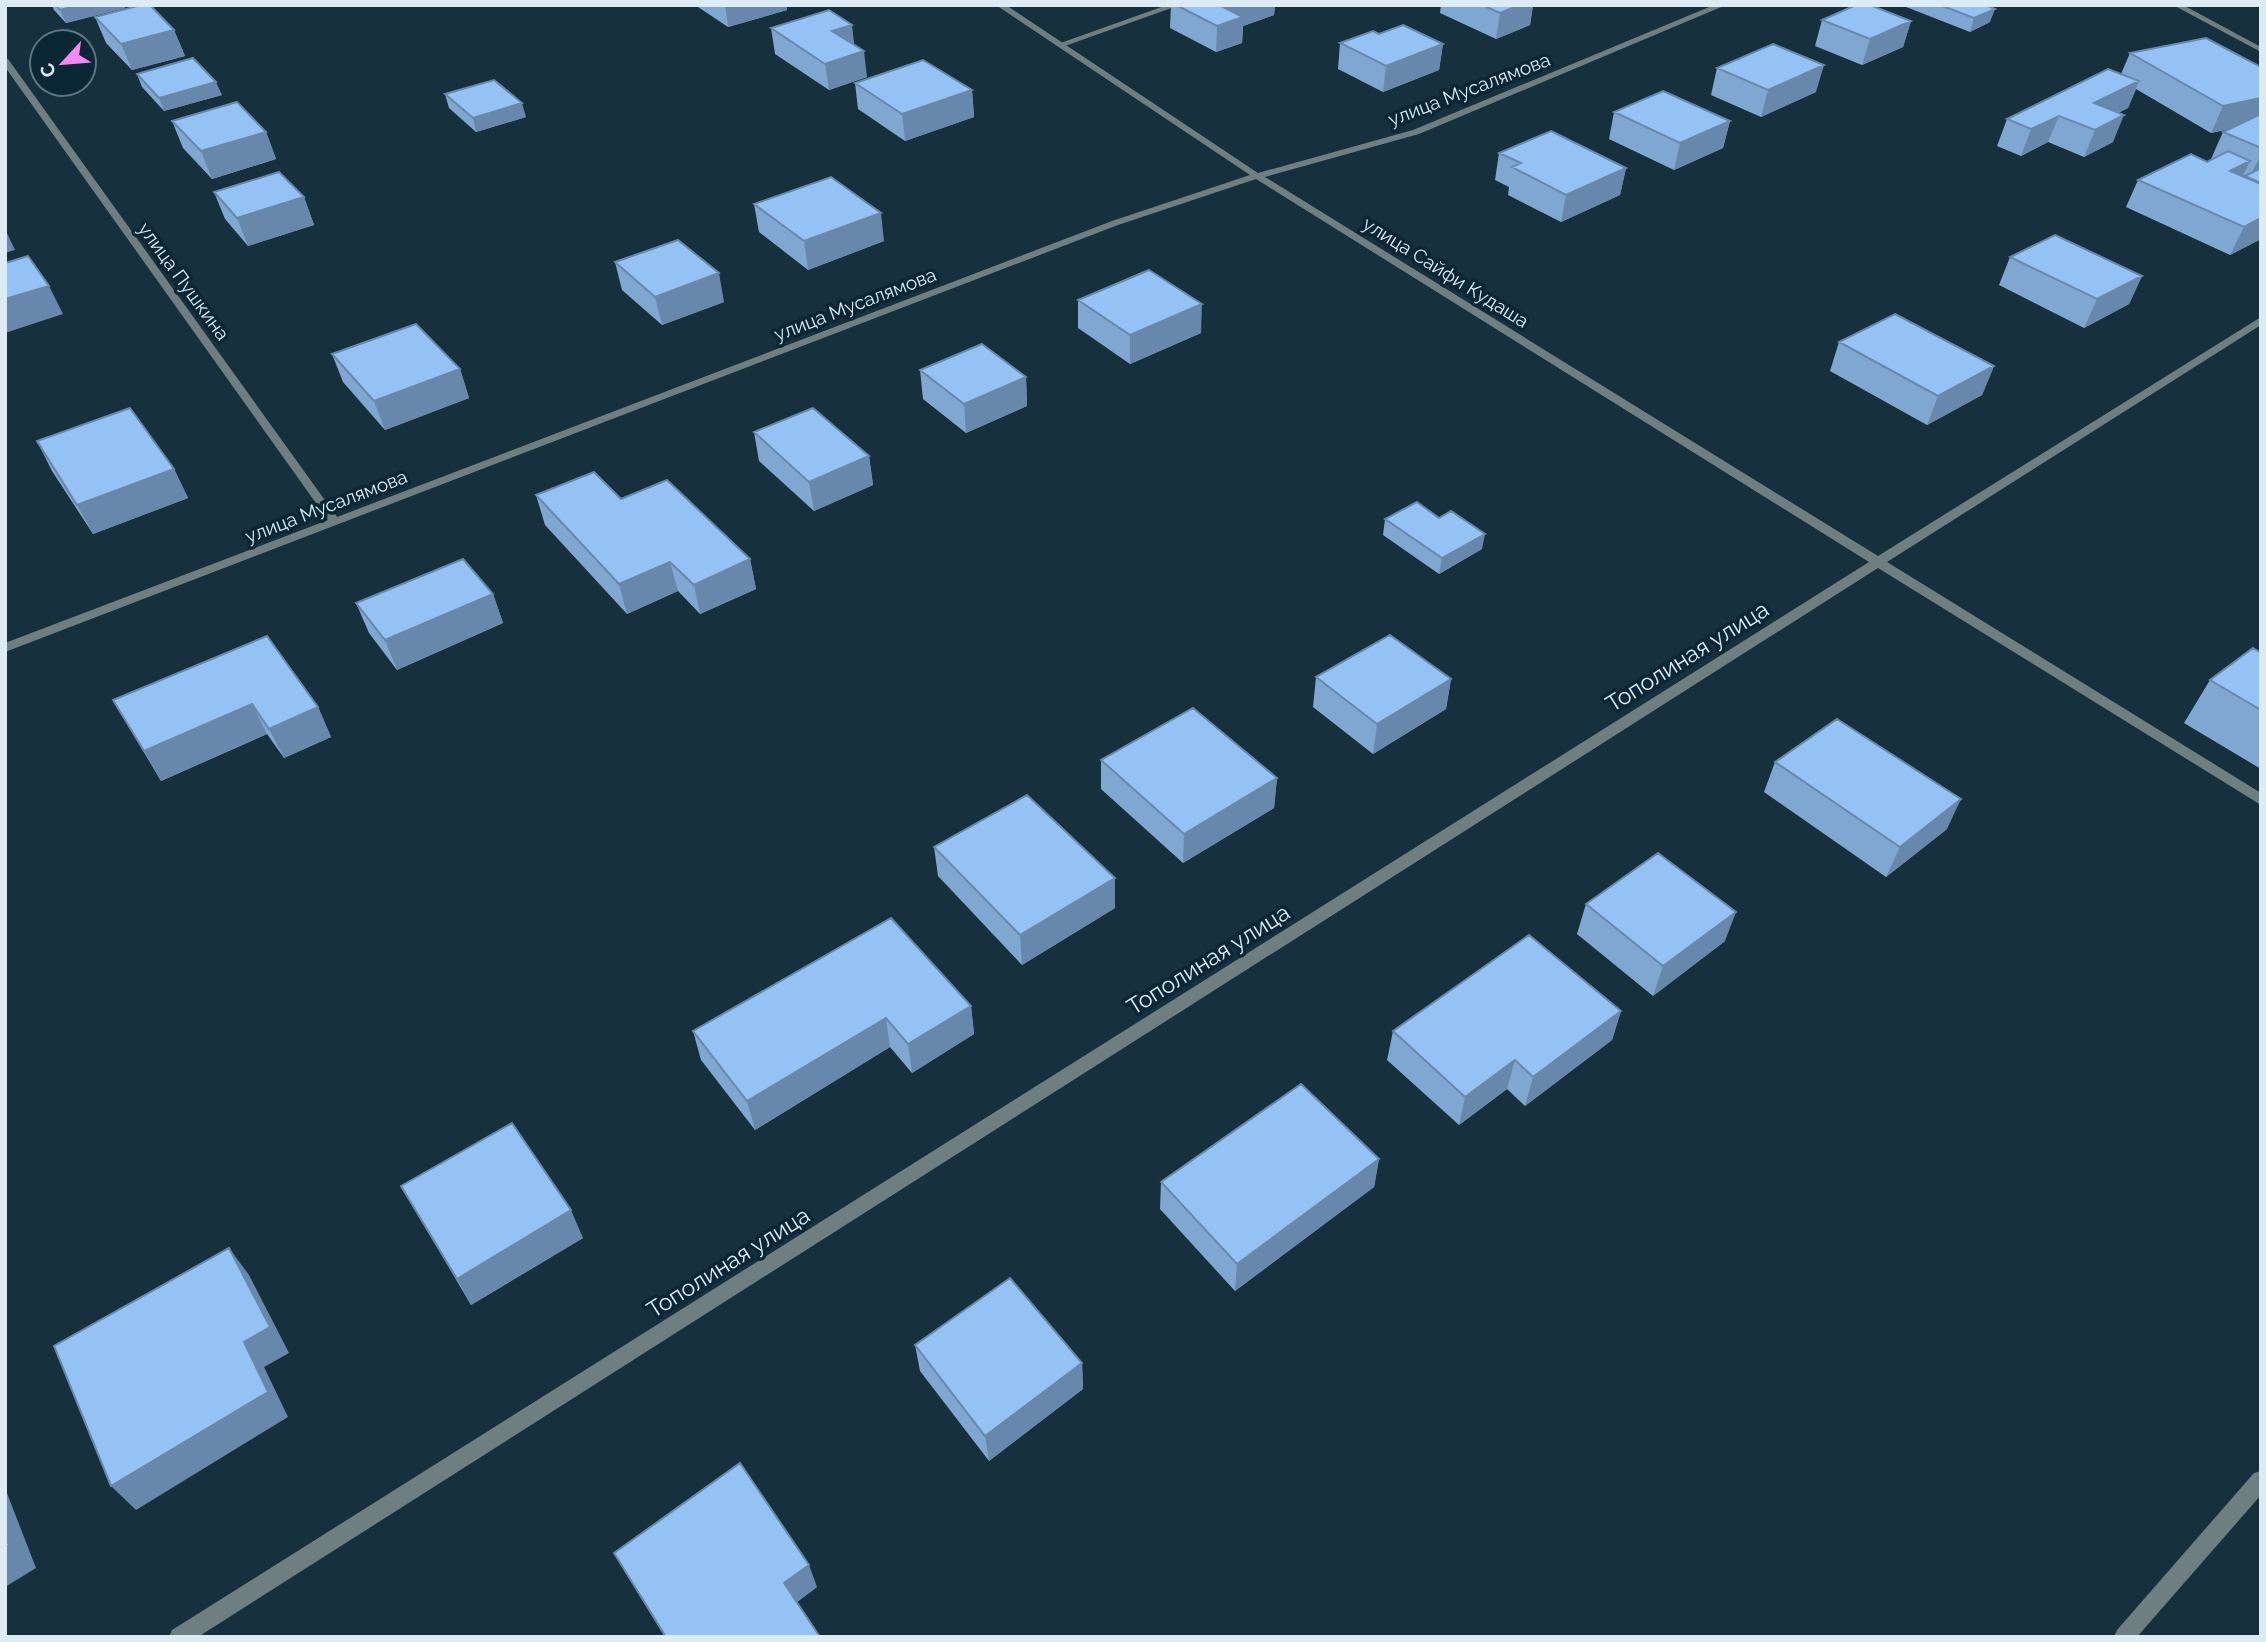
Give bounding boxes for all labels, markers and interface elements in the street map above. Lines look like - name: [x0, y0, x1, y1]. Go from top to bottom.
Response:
- north arrow: [28, 28, 98, 98]
- street label: улица Мусалямова: [1385, 48, 1553, 130]
- text: С: [35, 60, 60, 81]
- street label: улица Сайфи Кудаша: [1359, 212, 1533, 332]
- street label: улица Пушкина: [134, 218, 234, 344]
- street label: улица Мусалямова: [771, 263, 939, 345]
- street label: улица Мусалямова: [242, 465, 410, 547]
- street label: Тополиная улица: [1601, 595, 1773, 717]
- street label: Тополиная улица: [1122, 898, 1294, 1020]
- street label: Тополиная улица: [642, 1201, 814, 1323]

